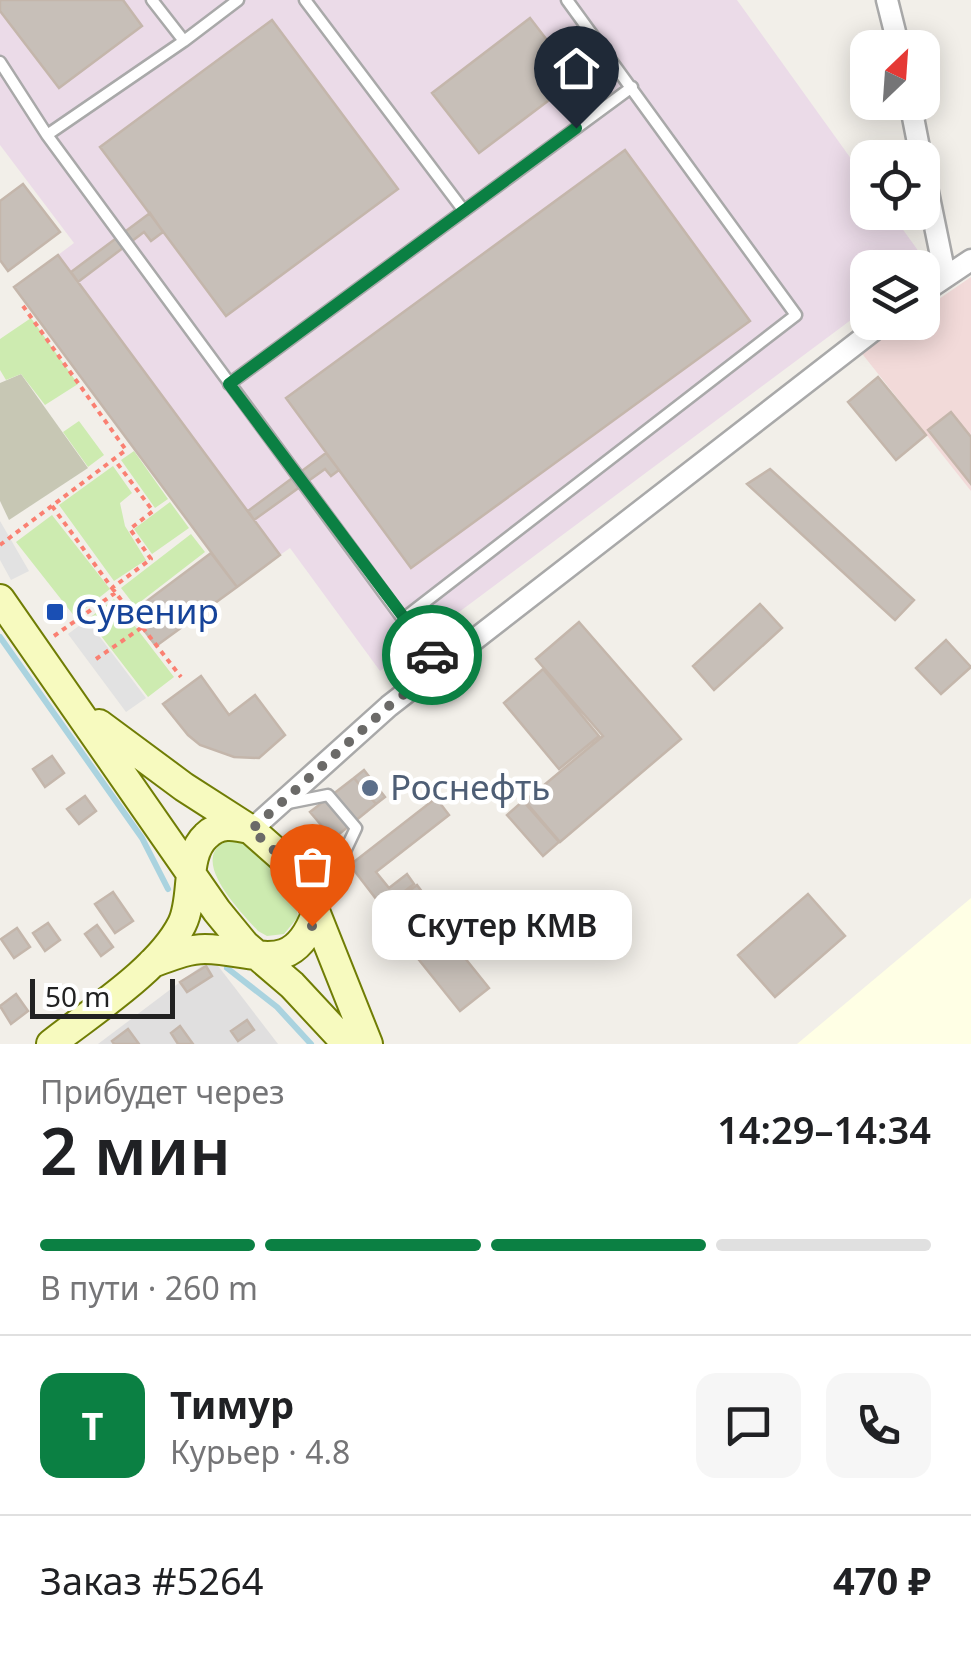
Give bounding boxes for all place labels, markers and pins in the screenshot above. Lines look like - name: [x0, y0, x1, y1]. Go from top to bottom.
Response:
- pin: [534, 26, 619, 129]
- place label: Сувенир: [75, 587, 219, 634]
- marker: Сувенир: [44, 601, 66, 623]
- place label: Роснефть: [390, 763, 550, 810]
- marker: Роснефть: [359, 777, 381, 799]
- pin: [270, 824, 355, 927]
- callout: Скутер КМВ: [372, 891, 632, 961]

